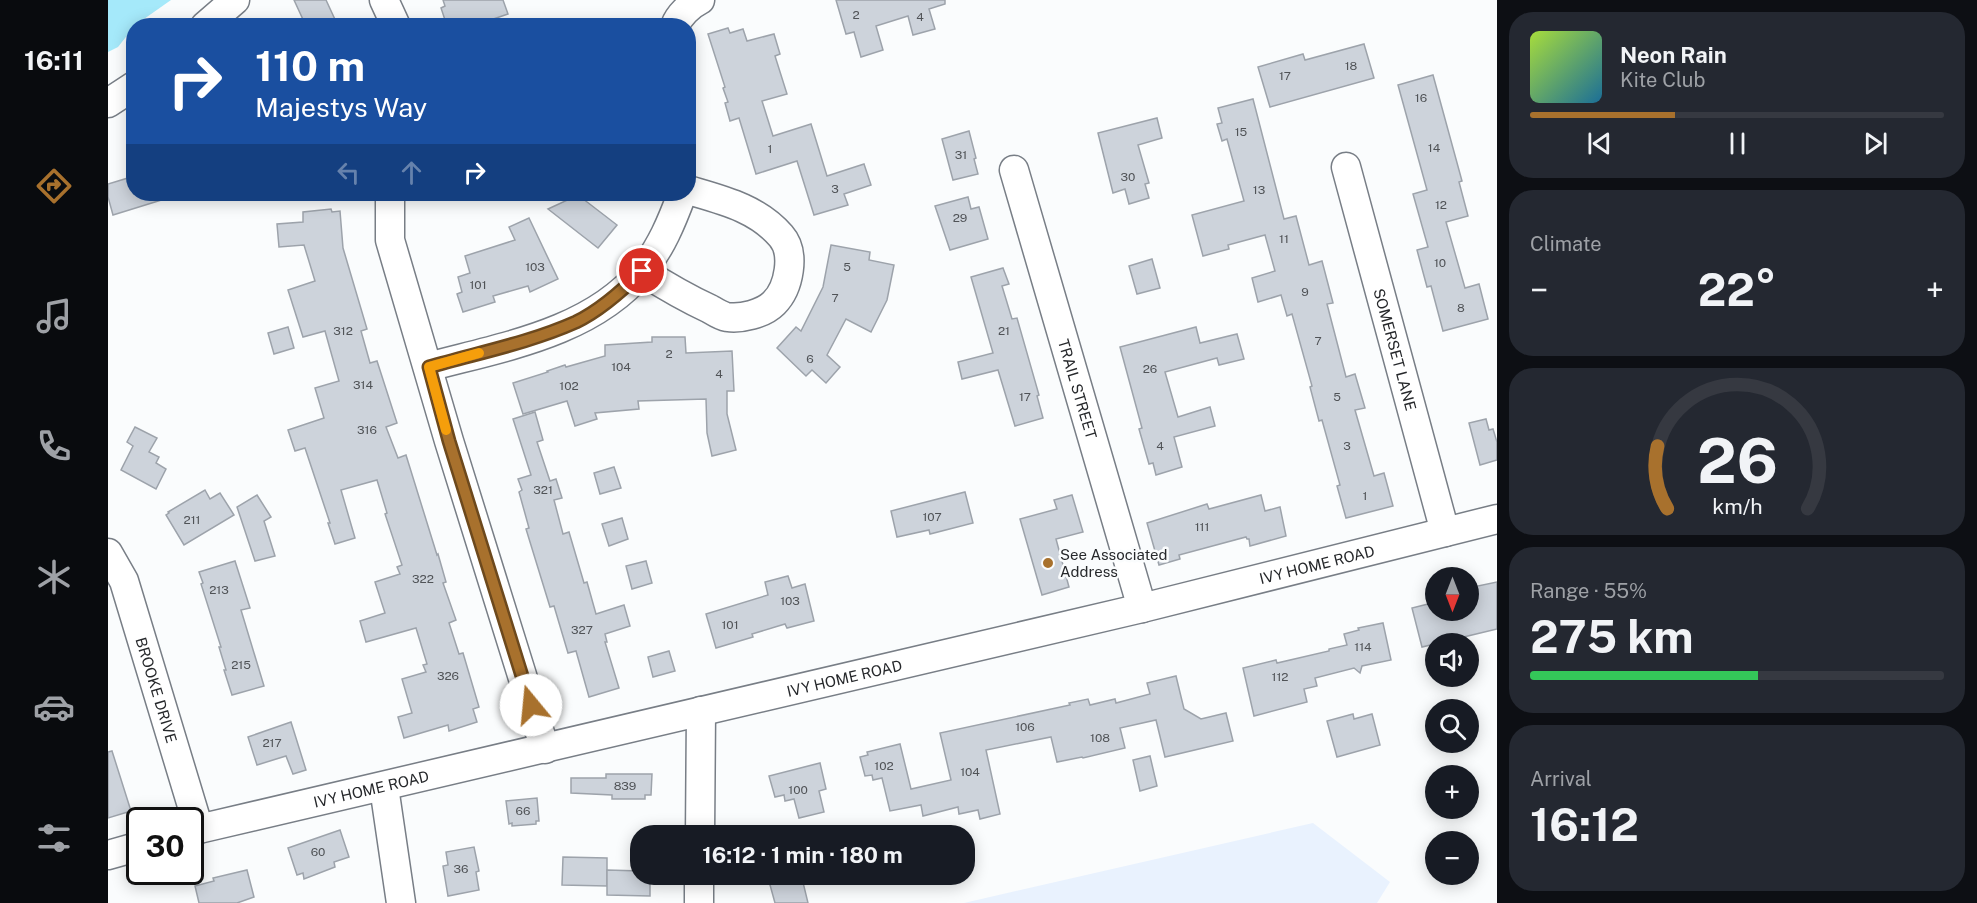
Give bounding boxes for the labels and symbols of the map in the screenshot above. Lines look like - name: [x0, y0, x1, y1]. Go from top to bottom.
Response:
- house number: 2: [852, 8, 860, 22]
- house number: 4: [916, 10, 924, 24]
- house number: 18: [1345, 59, 1358, 73]
- house number: 17: [1279, 69, 1291, 83]
- house number: 16: [1415, 91, 1427, 105]
- house number: 15: [1235, 125, 1248, 139]
- house number: 14: [1428, 141, 1441, 155]
- house number: 1: [768, 142, 772, 156]
- house number: 31: [955, 148, 967, 162]
- house number: 30: [1121, 170, 1135, 184]
- house number: 3: [831, 182, 839, 196]
- house number: 13: [1253, 183, 1265, 197]
- house number: 12: [1435, 198, 1447, 212]
- house number: 29: [953, 211, 967, 225]
- house number: 11: [1279, 232, 1289, 246]
- pin: [616, 245, 667, 296]
- house number: 10: [1434, 256, 1446, 270]
- house number: 103: [525, 260, 545, 274]
- house number: 5: [843, 260, 851, 274]
- house number: 101: [469, 278, 487, 292]
- house number: 9: [1301, 285, 1309, 299]
- street label: SOMERSET LANE: [1371, 287, 1420, 412]
- house number: 7: [831, 291, 839, 305]
- house number: 8: [1457, 301, 1465, 315]
- house number: 312: [333, 324, 353, 338]
- house number: 21: [998, 324, 1010, 338]
- house number: 7: [1314, 334, 1322, 348]
- street label: TRAIL STREET: [1055, 337, 1101, 441]
- house number: 2: [665, 347, 673, 361]
- house number: 6: [806, 352, 814, 366]
- house number: 104: [611, 360, 631, 374]
- house number: 26: [1143, 362, 1157, 376]
- house number: 4: [715, 367, 723, 381]
- house number: 314: [353, 378, 373, 392]
- house number: 102: [559, 379, 579, 393]
- house number: 17: [1019, 390, 1031, 404]
- house number: 5: [1333, 390, 1341, 404]
- house number: 316: [357, 423, 377, 437]
- house number: 4: [1156, 439, 1164, 453]
- house number: 3: [1343, 439, 1351, 453]
- house number: 321: [533, 483, 553, 497]
- house number: 1: [1363, 489, 1367, 503]
- house number: 107: [922, 510, 942, 524]
- house number: 211: [184, 513, 200, 527]
- house number: 111: [1195, 520, 1209, 534]
- street label: IVY HOME ROAD: [1258, 542, 1376, 587]
- place label: See Associated Address: [1060, 546, 1167, 580]
- marker: See Associated Address: [1041, 556, 1055, 570]
- north arrow: [1425, 567, 1479, 621]
- house number: 322: [412, 572, 434, 586]
- house number: 213: [209, 583, 229, 597]
- house number: 103: [780, 594, 800, 608]
- house number: 101: [721, 618, 739, 632]
- house number: 327: [571, 623, 593, 637]
- street label: BROOKE DRIVE: [133, 635, 181, 745]
- house number: 114: [1354, 640, 1372, 654]
- street label: IVY HOME ROAD: [785, 656, 904, 699]
- house number: 215: [231, 658, 251, 672]
- house number: 326: [437, 669, 459, 683]
- house number: 112: [1272, 670, 1288, 684]
- position arrow: [499, 673, 563, 737]
- house number: 106: [1015, 720, 1035, 734]
- house number: 108: [1090, 731, 1110, 745]
- house number: 217: [262, 736, 282, 750]
- house number: 102: [874, 759, 894, 773]
- house number: 104: [960, 765, 980, 779]
- street label: IVY HOME ROAD: [312, 767, 430, 810]
- house number: 839: [614, 779, 636, 793]
- house number: 100: [788, 783, 808, 797]
- house number: 66: [516, 804, 530, 818]
- speed limit sign: 30: [126, 807, 204, 885]
- house number: 60: [311, 845, 325, 859]
- house number: 36: [454, 862, 468, 876]

